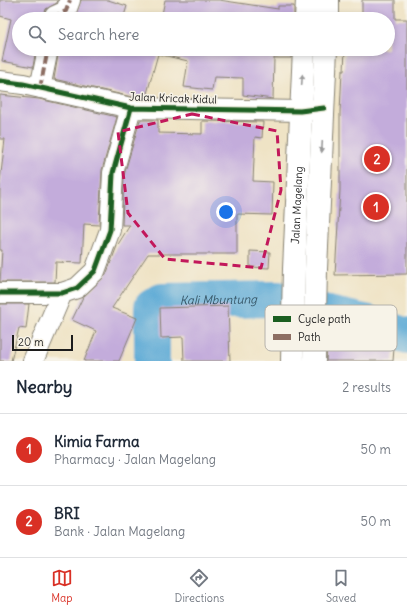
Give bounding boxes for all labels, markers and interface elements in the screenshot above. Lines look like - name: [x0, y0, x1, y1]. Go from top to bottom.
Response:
- search box: [12, 12, 395, 56]
- icon: search: [26, 23, 48, 45]
- text: Search here: [58, 25, 139, 44]
- one-way arrow: [299, 74, 306, 86]
- street label: Jalan Kricak Kidul: [129, 89, 217, 107]
- one-way arrow: [319, 141, 325, 154]
- pin: 2: [364, 144, 390, 174]
- street label: Jalan Magelang: [288, 166, 306, 244]
- pin: 1: [363, 192, 389, 222]
- your location: [216, 202, 236, 222]
- water label: Kali Mbuntung: [180, 291, 258, 308]
- legend: [265, 305, 397, 351]
- text: Cycle path: [298, 312, 351, 326]
- text: Path: [298, 330, 321, 344]
- scale bar: [12, 333, 73, 352]
- text: 20 m: [18, 335, 44, 349]
- text: Nearby: [16, 376, 72, 398]
- text: 2 results: [342, 379, 391, 396]
- text: Kimia Farma: [54, 432, 139, 451]
- text: 1: [26, 441, 32, 458]
- text: 50 m: [360, 441, 391, 458]
- text: Pharmacy · Jalan Magelang: [54, 451, 216, 468]
- text: BRI: [54, 504, 80, 523]
- text: 2: [25, 513, 33, 530]
- text: 50 m: [360, 513, 391, 530]
- text: Bank · Jalan Magelang: [54, 523, 185, 540]
- tab: Map: [51, 567, 73, 605]
- tab: Directions: [175, 567, 224, 605]
- tab: Saved: [326, 567, 356, 605]

